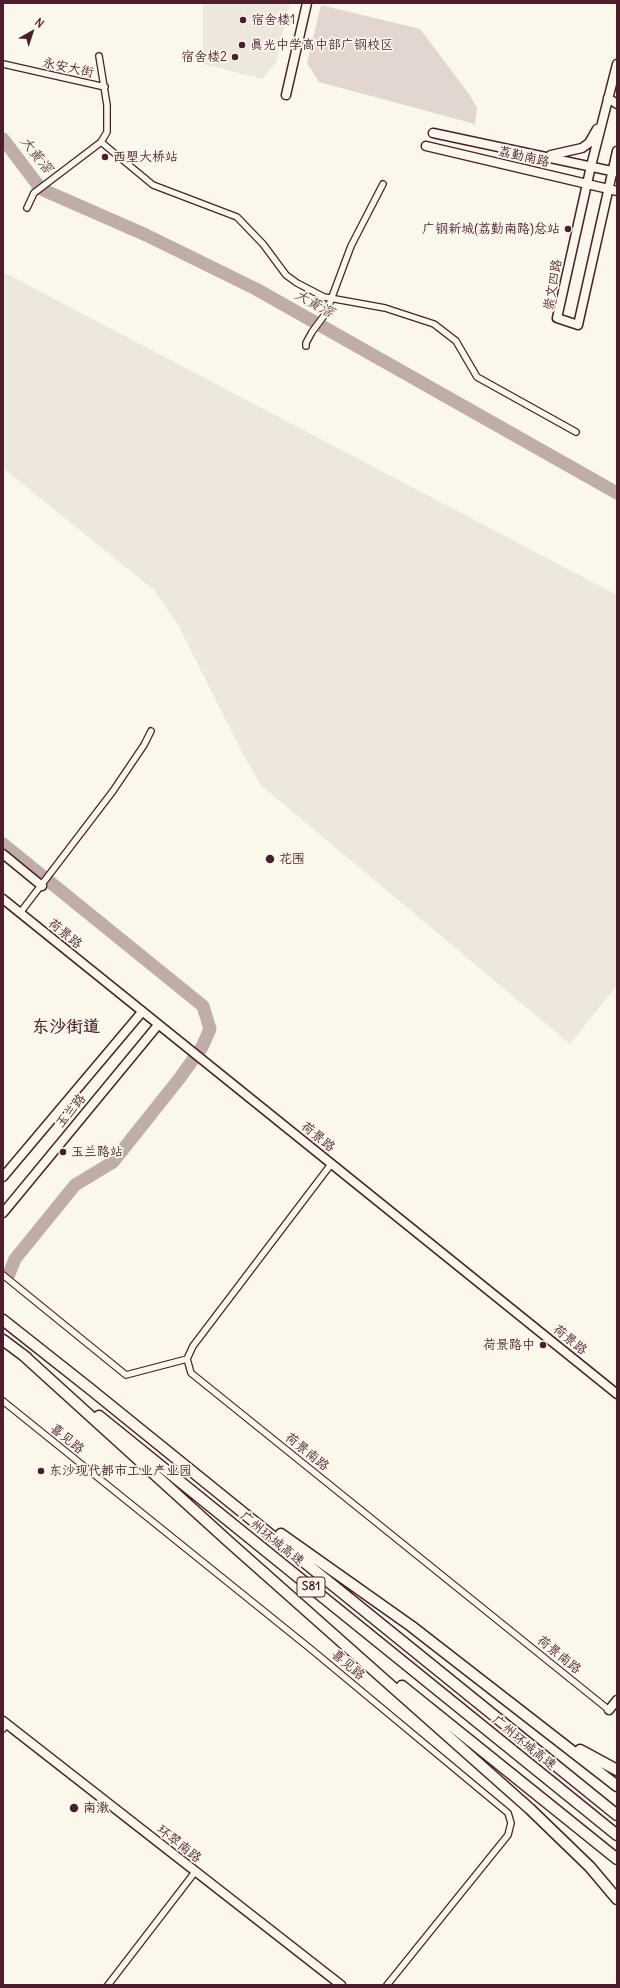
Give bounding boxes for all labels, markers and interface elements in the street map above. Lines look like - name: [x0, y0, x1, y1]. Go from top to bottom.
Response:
- north arrow: [12, 12, 52, 52]
- place label: 宿舍楼1: [251, 12, 295, 28]
- text: N: [32, 15, 47, 31]
- marker: 宿舍楼1: [238, 15, 248, 25]
- place label: 真光中学高中部广钢校区: [250, 37, 393, 53]
- marker: 真光中学高中部广钢校区: [237, 40, 247, 50]
- place label: 宿舍楼2: [181, 49, 227, 65]
- marker: 宿舍楼2: [230, 52, 240, 62]
- street label: 永安大街: [41, 55, 95, 81]
- water label: 大黄滘: [16, 133, 56, 177]
- street label: 荔勤南路: [497, 144, 551, 170]
- place label: 西塱大桥站: [113, 149, 178, 165]
- marker: 西塱大桥站: [100, 152, 110, 162]
- place label: 广钢新城(荔勤南路)总站: [422, 221, 560, 237]
- marker: 广钢新城(荔勤南路)总站: [563, 224, 573, 234]
- street label: 崇文四路: [541, 258, 565, 312]
- water label: 大黄滘: [292, 286, 336, 322]
- place label: 花围: [279, 851, 305, 867]
- marker: 花围: [264, 853, 276, 865]
- street label: 荷景路: [45, 916, 85, 952]
- district label: 东沙街道: [32, 1017, 100, 1037]
- street label: 玉兰路: [53, 1091, 89, 1131]
- street label: 荷景路: [298, 1119, 338, 1155]
- place label: 玉兰路站: [71, 1144, 123, 1160]
- marker: 玉兰路站: [58, 1147, 68, 1157]
- street label: 荷景路: [550, 1322, 590, 1358]
- place label: 荷景路中: [483, 1337, 535, 1353]
- marker: 荷景路中: [538, 1340, 548, 1350]
- street label: 喜见路: [47, 1421, 87, 1457]
- street label: 荷景南路: [282, 1430, 332, 1474]
- place label: 东沙现代都市工业产业园: [49, 1463, 192, 1479]
- marker: 东沙现代都市工业产业园: [36, 1466, 46, 1476]
- street label: 广州环城高速: [237, 1508, 307, 1570]
- road number: S81: [297, 1577, 325, 1597]
- street label: 荷景南路: [534, 1633, 584, 1677]
- street label: 喜见路: [328, 1646, 368, 1684]
- street label: 广州环城高速: [489, 1712, 559, 1774]
- place label: 南漖: [83, 1800, 109, 1816]
- marker: 南漖: [68, 1802, 80, 1814]
- street label: 环翠南路: [154, 1822, 204, 1866]

